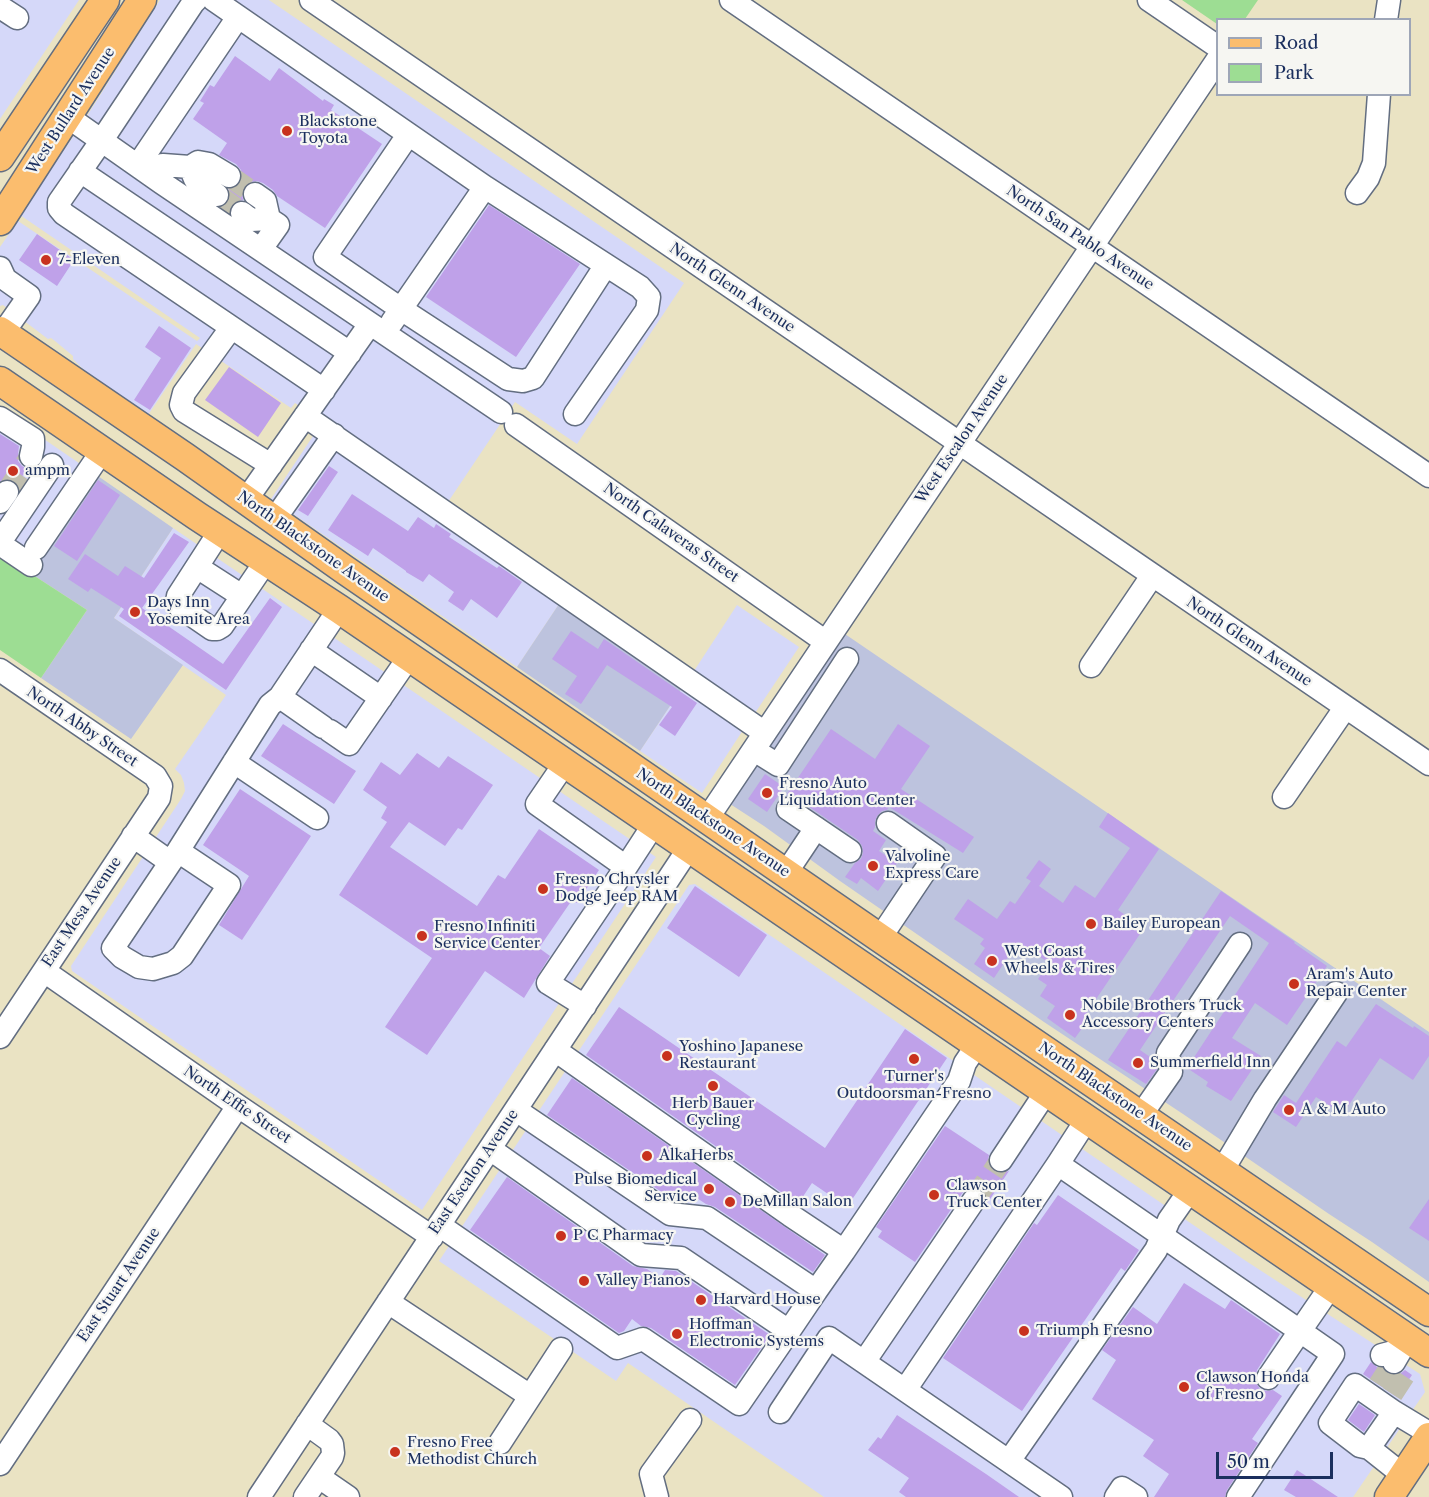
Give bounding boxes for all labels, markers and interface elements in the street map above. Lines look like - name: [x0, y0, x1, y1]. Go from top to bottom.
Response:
- legend: [1216, 18, 1411, 96]
- text: Road: [1274, 32, 1319, 54]
- street label: West Bullard Avenue: [23, 44, 119, 178]
- text: Park: [1274, 62, 1313, 84]
- place label: Blackstone Toyota: [299, 113, 377, 148]
- marker: Blackstone Toyota: [280, 124, 294, 138]
- street label: North San Pablo Avenue: [1003, 182, 1157, 294]
- street label: North Glenn Avenue: [666, 239, 798, 337]
- place label: 7-Eleven: [58, 251, 120, 269]
- marker: 7-Eleven: [39, 253, 53, 267]
- street label: West Escalon Avenue: [912, 371, 1012, 507]
- place label: ampm: [25, 462, 70, 480]
- marker: ampm: [6, 464, 20, 478]
- street label: North Calaveras Street: [600, 479, 742, 587]
- street label: North Blackstone Avenue: [233, 488, 393, 606]
- street label: North Glenn Avenue: [1183, 593, 1315, 691]
- place label: Days Inn Yosemite Area: [147, 594, 250, 629]
- marker: Days Inn Yosemite Area: [128, 605, 142, 619]
- street label: North Abby Street: [23, 683, 141, 771]
- street label: North Blackstone Avenue: [633, 765, 793, 881]
- place label: Fresno Auto Liquidation Center: [779, 775, 915, 810]
- marker: Fresno Auto Liquidation Center: [760, 786, 774, 800]
- place label: Valvoline Express Care: [885, 848, 979, 883]
- street label: East Mesa Avenue: [38, 854, 126, 970]
- marker: Valvoline Express Care: [866, 859, 880, 873]
- place label: Fresno Chrysler Dodge Jeep RAM: [555, 871, 678, 906]
- marker: Fresno Chrysler Dodge Jeep RAM: [536, 882, 550, 896]
- place label: Bailey European: [1103, 915, 1221, 933]
- marker: Bailey European: [1084, 917, 1098, 931]
- place label: Fresno Infiniti Service Center: [434, 918, 540, 953]
- marker: Fresno Infiniti Service Center: [415, 929, 429, 943]
- place label: West Coast Wheels & Tires: [1004, 943, 1115, 978]
- marker: West Coast Wheels & Tires: [985, 954, 999, 968]
- place label: Aram's Auto Repair Center: [1306, 966, 1407, 1001]
- marker: Aram's Auto Repair Center: [1287, 977, 1301, 991]
- place label: Nobile Brothers Truck Accessory Centers: [1082, 997, 1242, 1032]
- marker: Nobile Brothers Truck Accessory Centers: [1063, 1008, 1077, 1022]
- place label: Yoshino Japanese Restaurant: [679, 1038, 803, 1073]
- street label: North Blackstone Avenue: [1035, 1039, 1195, 1155]
- marker: Yoshino Japanese Restaurant: [660, 1049, 674, 1063]
- marker: Turner's Outdoorsman-Fresno: [907, 1052, 921, 1066]
- place label: Summerfield Inn: [1150, 1054, 1271, 1072]
- marker: Summerfield Inn: [1131, 1056, 1145, 1070]
- street label: North Effie Street: [180, 1062, 294, 1148]
- place label: Turner's Outdoorsman-Fresno: [837, 1068, 991, 1103]
- marker: Herb Bauer Cycling: [706, 1079, 720, 1093]
- place label: Herb Bauer Cycling: [672, 1095, 754, 1130]
- place label: A & M Auto: [1301, 1101, 1386, 1119]
- marker: A & M Auto: [1282, 1103, 1296, 1117]
- street label: East Escalon Avenue: [425, 1106, 523, 1238]
- place label: AlkaHerbs: [659, 1147, 734, 1165]
- marker: AlkaHerbs: [640, 1149, 654, 1163]
- place label: Pulse Biomedical Service: [574, 1171, 697, 1206]
- place label: Clawson Truck Center: [946, 1177, 1042, 1212]
- marker: Pulse Biomedical Service: [702, 1182, 716, 1196]
- marker: Clawson Truck Center: [927, 1188, 941, 1202]
- place label: DeMillan Salon: [742, 1193, 852, 1211]
- marker: DeMillan Salon: [723, 1195, 737, 1209]
- street label: East Stuart Avenue: [74, 1224, 164, 1346]
- place label: P C Pharmacy: [573, 1227, 674, 1245]
- marker: P C Pharmacy: [554, 1229, 568, 1243]
- place label: Valley Pianos: [596, 1272, 690, 1290]
- marker: Valley Pianos: [577, 1274, 591, 1288]
- place label: Harvard House: [713, 1291, 821, 1309]
- marker: Harvard House: [694, 1293, 708, 1307]
- place label: Hoffman Electronic Systems: [689, 1316, 824, 1351]
- place label: Triumph Fresno: [1036, 1322, 1152, 1340]
- marker: Triumph Fresno: [1017, 1324, 1031, 1338]
- marker: Hoffman Electronic Systems: [670, 1327, 684, 1341]
- place label: Clawson Honda of Fresno: [1196, 1369, 1309, 1404]
- marker: Clawson Honda of Fresno: [1177, 1380, 1191, 1394]
- place label: Fresno Free Methodist Church: [407, 1434, 537, 1469]
- scale bar: [1219, 1440, 1336, 1478]
- marker: Fresno Free Methodist Church: [388, 1445, 402, 1459]
- text: 50 m: [1227, 1451, 1270, 1473]

